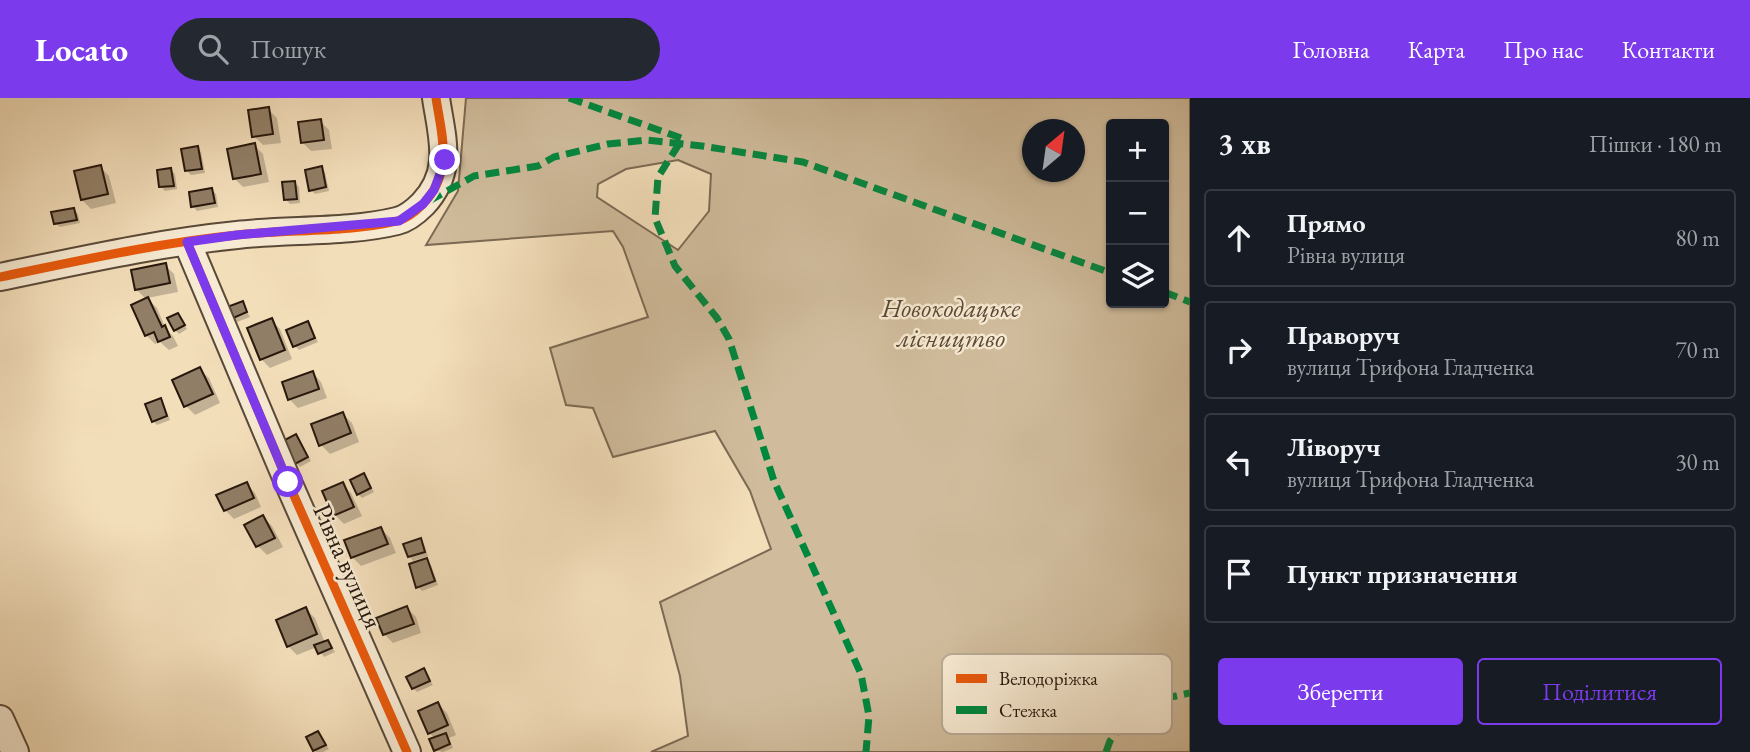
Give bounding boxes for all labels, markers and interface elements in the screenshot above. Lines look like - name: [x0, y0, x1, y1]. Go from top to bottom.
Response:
- search box: [170, 18, 660, 81]
- text: Locato: [35, 28, 128, 71]
- icon: search: [194, 30, 232, 68]
- text: Пошук: [250, 32, 326, 66]
- text: Головна: [1292, 34, 1370, 65]
- text: Карта: [1408, 34, 1465, 65]
- text: Про нас: [1503, 34, 1584, 65]
- text: Контакти: [1622, 34, 1715, 65]
- north arrow: [1022, 119, 1085, 182]
- map controls: [1106, 119, 1169, 308]
- button: +: [1106, 119, 1169, 182]
- text: 3 хв: [1218, 124, 1271, 163]
- text: Пішки · 180 m: [1589, 129, 1722, 159]
- route end: [429, 144, 460, 175]
- button: −: [1106, 182, 1169, 245]
- text: Прямо: [1287, 206, 1366, 240]
- icon: ahead: [1220, 219, 1258, 257]
- text: 80 m: [1675, 223, 1720, 253]
- text: Рівна вулиця: [1287, 240, 1405, 270]
- button: layers: [1106, 245, 1169, 308]
- park label: Новокодацьке лісництво: [881, 291, 1021, 355]
- text: Праворуч: [1287, 318, 1400, 352]
- icon: right: [1220, 331, 1258, 369]
- text: 70 m: [1675, 335, 1720, 365]
- text: вулиця Трифона Гладченка: [1287, 352, 1534, 382]
- text: Ліворуч: [1287, 430, 1381, 464]
- icon: left: [1220, 443, 1258, 481]
- text: 30 m: [1675, 447, 1720, 477]
- text: вулиця Трифона Гладченка: [1287, 464, 1534, 494]
- route start: [272, 466, 303, 497]
- street label: Рівна вулиця: [305, 498, 391, 634]
- icon: arrive: [1220, 555, 1258, 593]
- text: Пункт призначення: [1287, 557, 1518, 591]
- legend: [942, 654, 1172, 734]
- button: Зберегти: [1218, 658, 1463, 725]
- button: Поділитися: [1477, 658, 1722, 725]
- text: Велодоріжка: [999, 666, 1098, 691]
- text: Стежка: [999, 698, 1058, 723]

